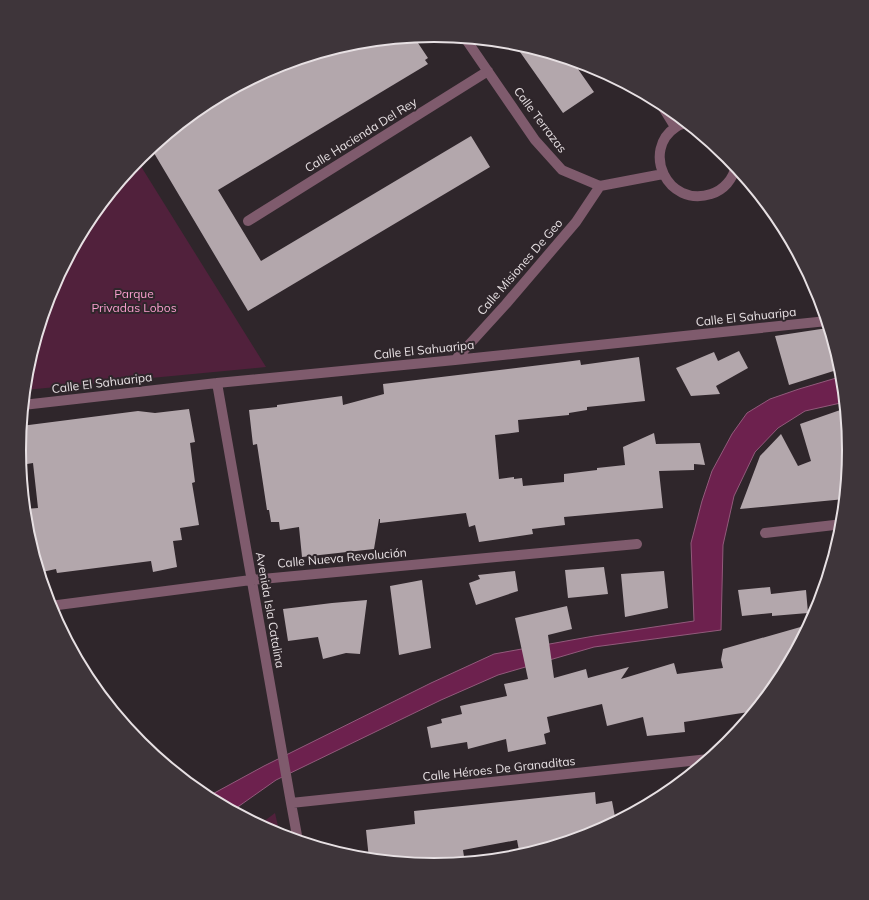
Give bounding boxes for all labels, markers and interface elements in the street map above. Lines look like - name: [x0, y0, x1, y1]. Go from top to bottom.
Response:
- street label: Calle Terrazas: [511, 84, 570, 156]
- street label: Calle Hacienda Del Rey: [302, 94, 420, 175]
- street label: Calle Misiones De Geo: [474, 215, 566, 318]
- park label: Parque Privadas Lobos: [91, 286, 177, 315]
- street label: Calle El Sahuaripa: [695, 304, 797, 329]
- street label: Calle El Sahuaripa: [373, 337, 475, 362]
- street label: Calle El Sahuaripa: [51, 369, 153, 396]
- street label: Calle Nueva Revolución: [277, 544, 407, 571]
- street label: Avenida Isla Catalina: [253, 551, 288, 669]
- street label: Calle Héroes De Granaditas: [422, 753, 576, 784]

